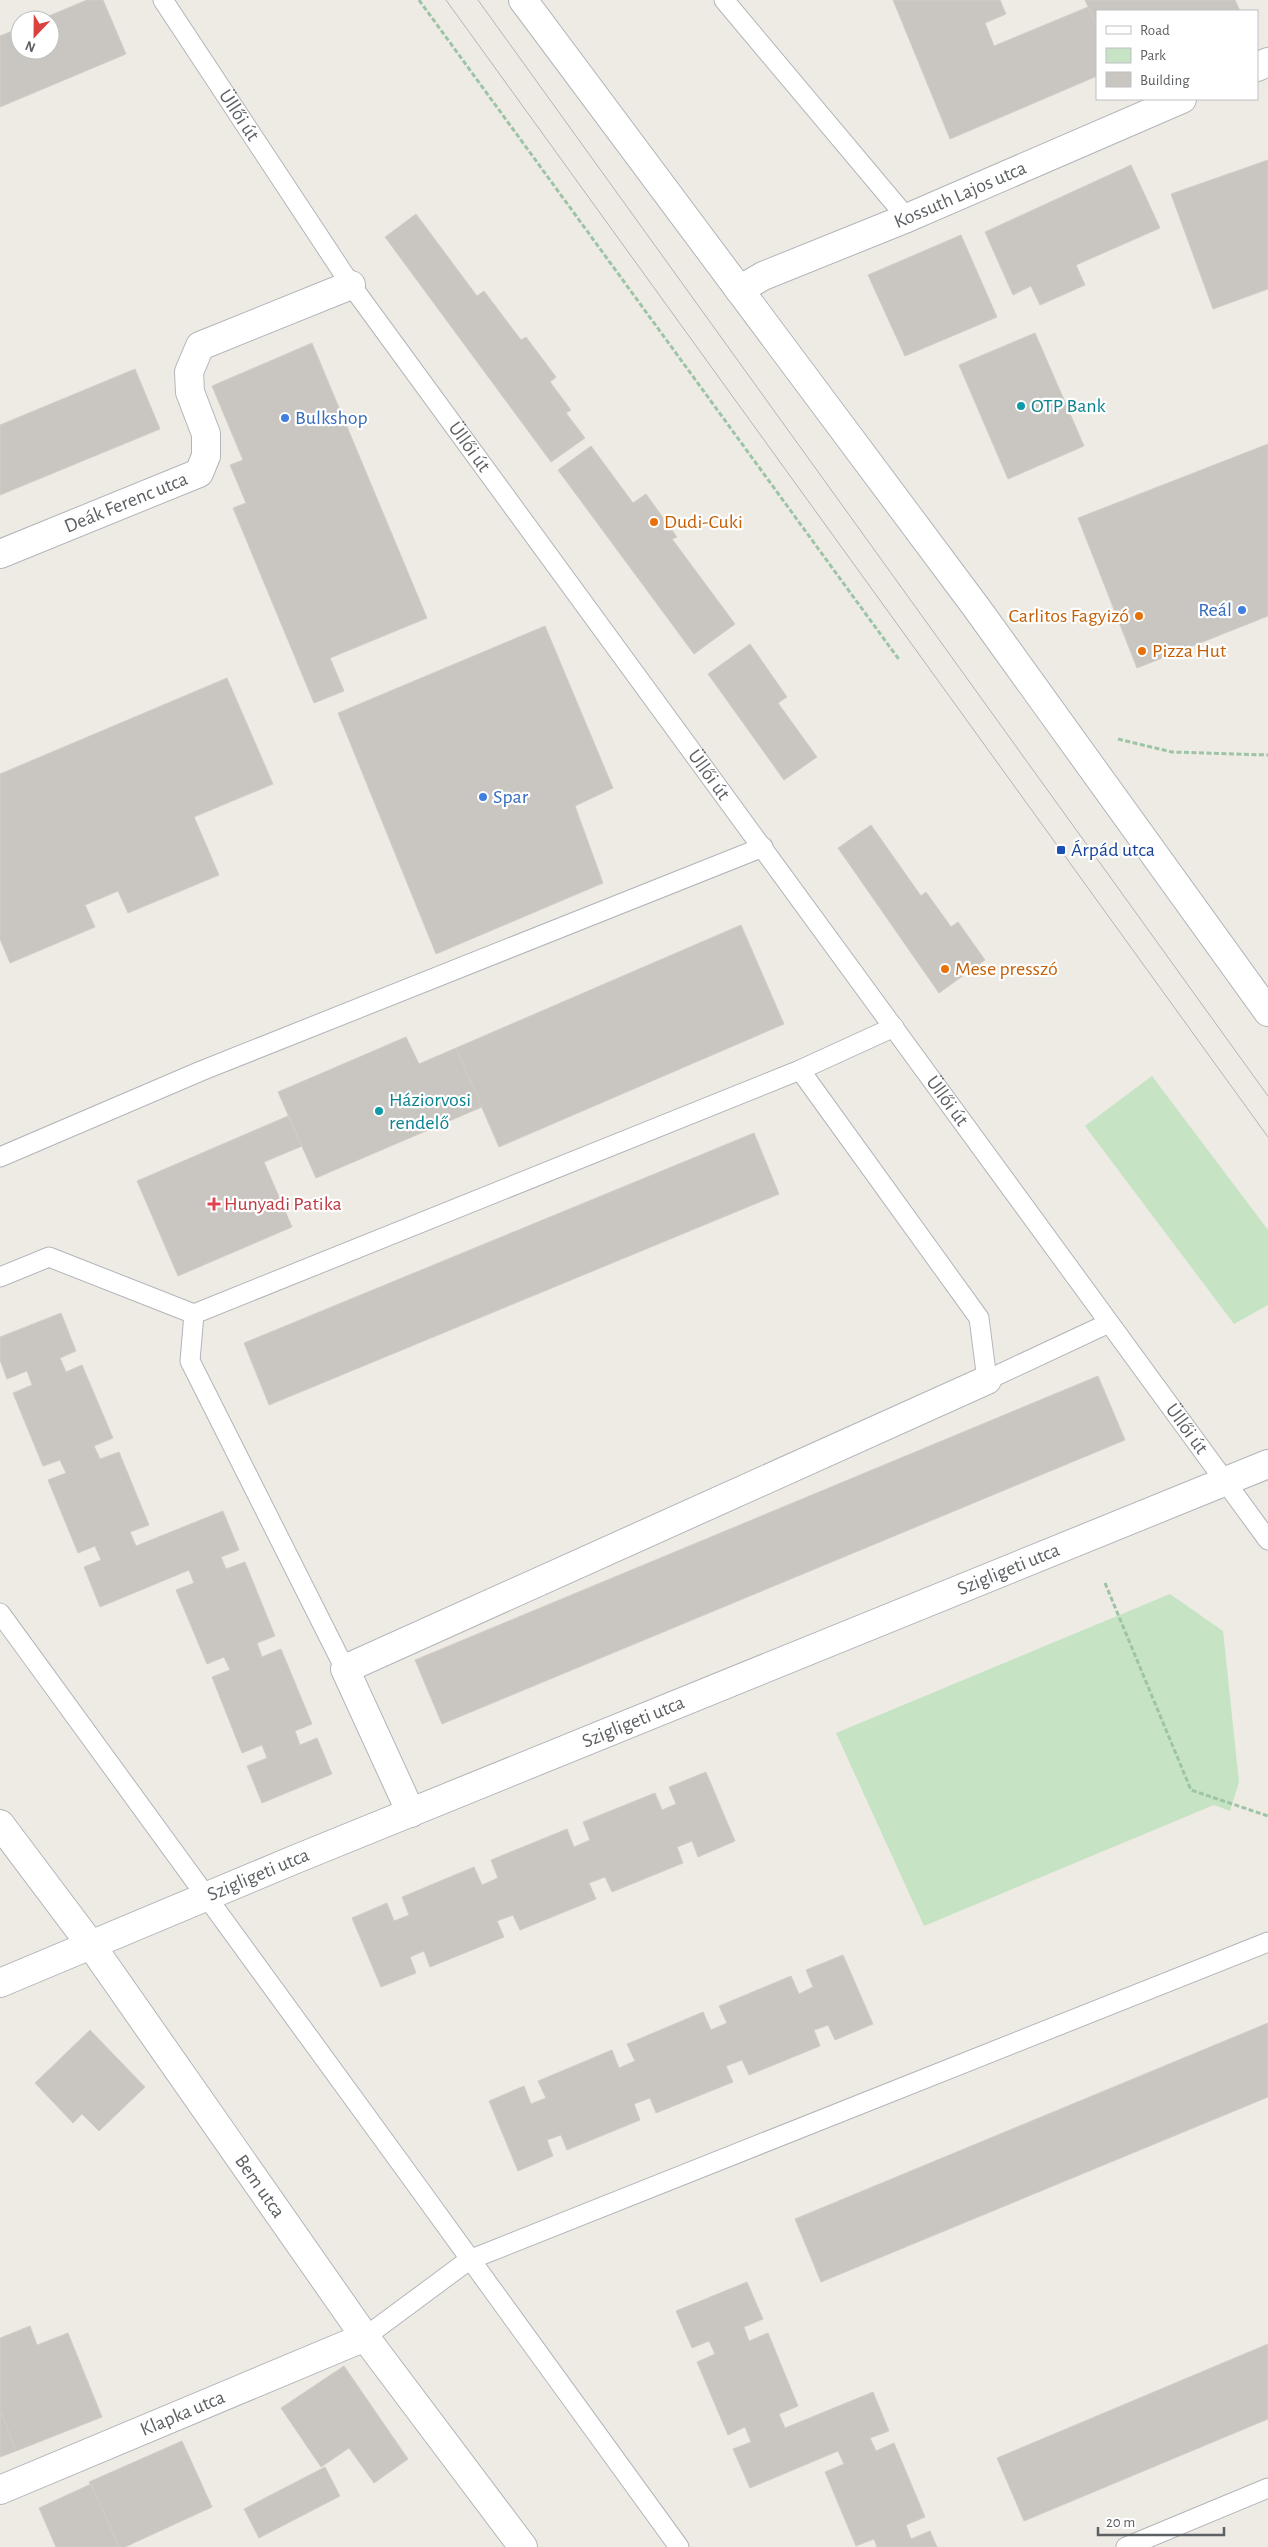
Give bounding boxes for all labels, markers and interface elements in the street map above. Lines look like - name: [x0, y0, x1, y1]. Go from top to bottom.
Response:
- north arrow: [10, 10, 60, 60]
- legend: [1096, 10, 1258, 100]
- text: Road: [1140, 23, 1170, 38]
- text: N: [23, 38, 38, 54]
- text: Park: [1140, 48, 1166, 63]
- text: Building: [1140, 73, 1190, 88]
- street label: Üllői út: [215, 86, 263, 145]
- street label: Kossuth Lajos utca: [891, 158, 1029, 232]
- place label: OTP Bank: [1031, 396, 1106, 416]
- marker: OTP Bank: [1015, 400, 1027, 412]
- place label: Bulkshop: [295, 408, 368, 428]
- marker: Bulkshop: [279, 412, 291, 424]
- street label: Üllői út: [444, 418, 495, 476]
- street label: Deák Ferenc utca: [61, 469, 190, 537]
- place label: Dudi-Cuki: [664, 512, 743, 532]
- marker: Dudi-Cuki: [648, 516, 660, 528]
- place label: Reál: [1198, 600, 1232, 620]
- marker: Reál: [1236, 604, 1248, 616]
- place label: Carlitos Fagyizó: [1008, 606, 1129, 626]
- marker: Carlitos Fagyizó: [1133, 610, 1145, 622]
- place label: Pizza Hut: [1152, 641, 1227, 661]
- marker: Pizza Hut: [1136, 645, 1148, 657]
- street label: Üllői út: [684, 746, 734, 804]
- place label: Spar: [493, 787, 529, 807]
- marker: Spar: [477, 791, 489, 803]
- place label: Árpád utca: [1071, 839, 1155, 860]
- marker: Árpád utca: [1055, 844, 1067, 856]
- place label: Mese presszó: [955, 959, 1058, 979]
- marker: Mese presszó: [939, 963, 951, 975]
- street label: Üllői út: [922, 1072, 972, 1130]
- place label: Háziorvosi rendelő: [389, 1090, 471, 1133]
- marker: Háziorvosi rendelő: [373, 1105, 385, 1117]
- place label: Hunyadi Patika: [224, 1194, 342, 1214]
- marker: Hunyadi Patika: [208, 1198, 220, 1210]
- street label: Üllői út: [1162, 1400, 1212, 1458]
- street label: Szigligeti utca: [954, 1540, 1063, 1599]
- street label: Szigligeti utca: [579, 1692, 687, 1752]
- street label: Szigligeti utca: [204, 1845, 312, 1905]
- street label: Bem utca: [231, 2151, 289, 2222]
- street label: Klapka utca: [137, 2387, 228, 2440]
- scale bar: [1098, 2504, 1224, 2536]
- text: 20 m: [1106, 2515, 1135, 2530]

